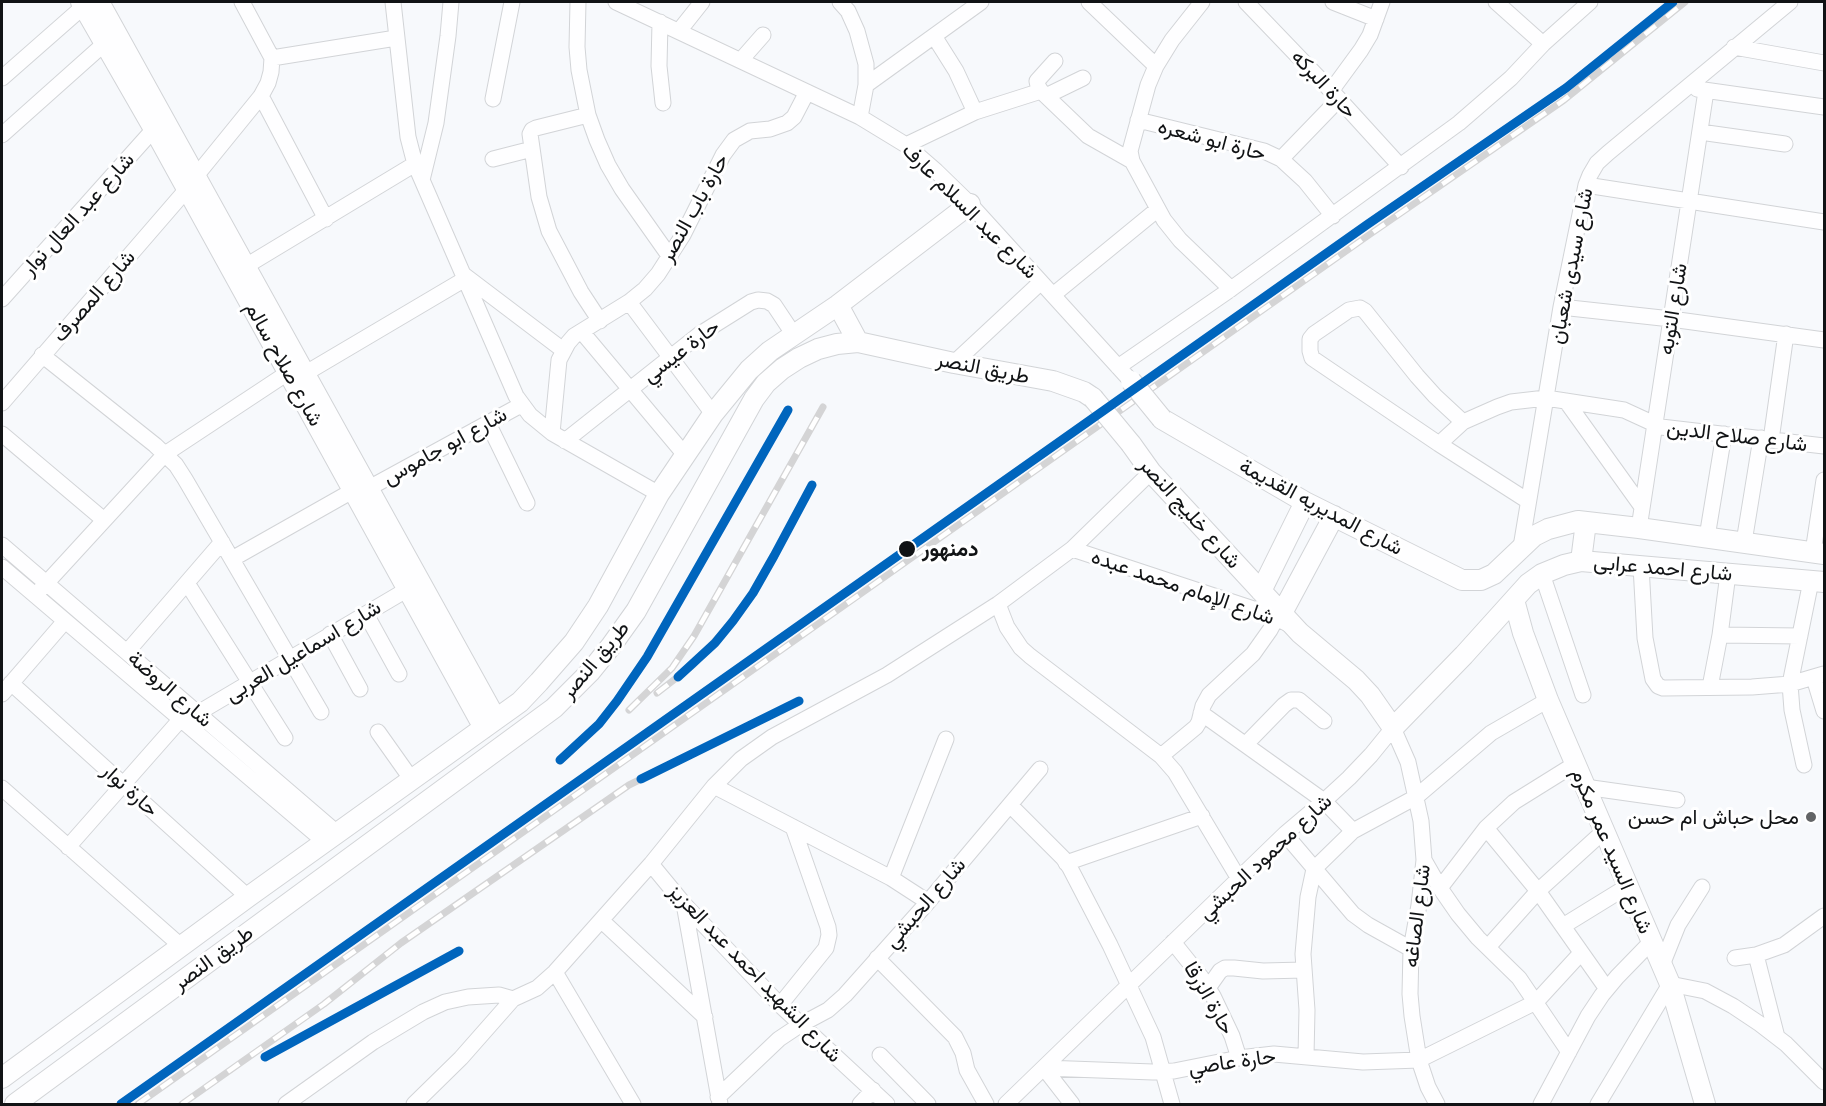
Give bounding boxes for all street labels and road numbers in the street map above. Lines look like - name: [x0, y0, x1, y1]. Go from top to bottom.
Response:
- street label: حارة البركه: [1286, 44, 1362, 124]
- street label: حارة ابو شعره: [1155, 114, 1269, 166]
- street label: شارع عبد السلام عارف: [897, 138, 1043, 284]
- street label: شارع عبد العال نوار: [16, 147, 140, 281]
- street label: حارة باب النصر: [654, 150, 734, 266]
- street label: شارع سيدى شعبان: [1544, 186, 1598, 346]
- street label: شارع المصرف: [47, 245, 141, 347]
- street label: شارع التوبه: [1653, 261, 1693, 357]
- street label: شارع صلاح سالم: [239, 297, 329, 431]
- street label: حارة عيسي: [637, 314, 725, 388]
- street label: طريق النصر: [934, 347, 1032, 389]
- street label: شارع ابو جاموس: [379, 402, 511, 490]
- street label: شارع صلاح الدين: [1665, 415, 1809, 457]
- street label: شارع خليج النصر: [1134, 452, 1246, 574]
- street label: شارع المديريه القديمة: [1235, 453, 1407, 561]
- street label: شارع الإمام محمد عبده: [1088, 544, 1278, 630]
- street label: شارع احمد عرابى: [1593, 549, 1733, 587]
- street label: شارع اسماعيل العربى: [220, 595, 386, 707]
- street label: طريق النصر: [555, 616, 635, 704]
- street label: شارع الروضة: [122, 645, 218, 733]
- street label: حارة نوار: [96, 758, 164, 822]
- street label: شارع السيد عمر مكرم: [1566, 764, 1658, 938]
- street label: شارع محمود الحبشي: [1193, 789, 1337, 925]
- street label: شارع الحبشي: [879, 853, 971, 953]
- street label: شارع الصاغه: [1398, 863, 1436, 969]
- street label: شارع الشهيد احمد عبد العزيز: [663, 878, 847, 1068]
- street label: طريق النصر: [168, 920, 258, 996]
- street label: حارة الزرقا: [1178, 957, 1240, 1039]
- street label: حارة عاصي: [1187, 1043, 1277, 1081]

